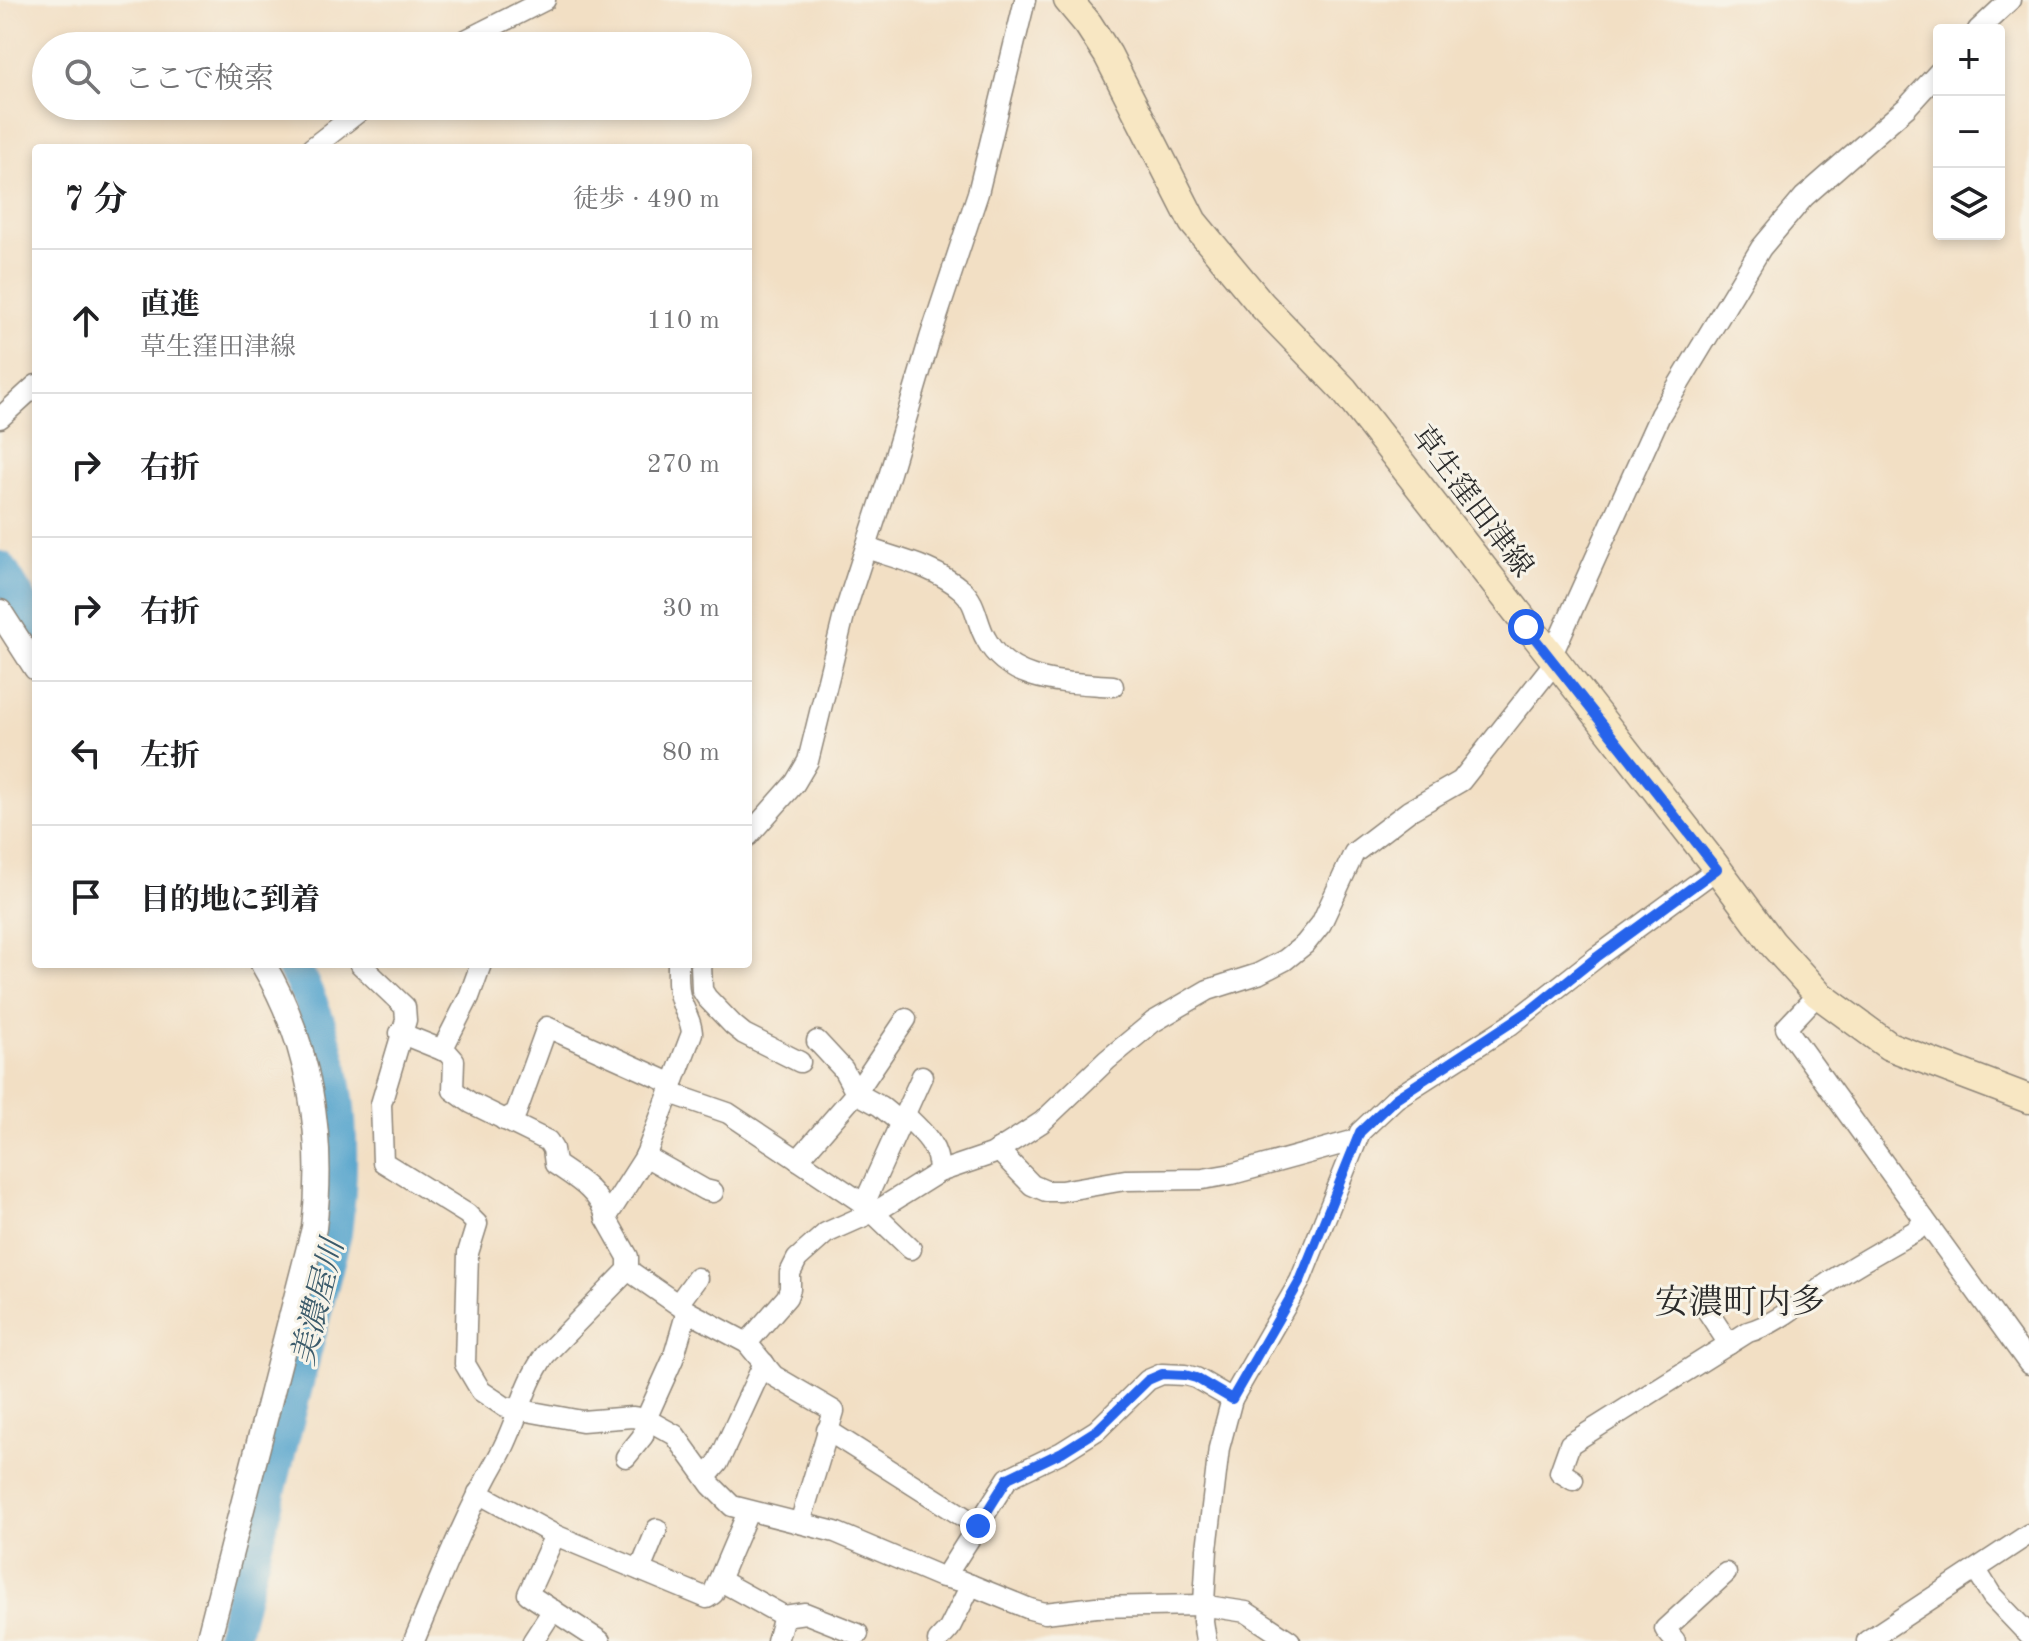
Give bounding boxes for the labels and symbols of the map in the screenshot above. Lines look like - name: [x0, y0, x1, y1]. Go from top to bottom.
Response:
- street label: 草生窪田津線: [1405, 419, 1540, 583]
- route start: [1508, 609, 1544, 645]
- water label: 美濃屋川: [286, 1233, 352, 1369]
- district label: 安濃町内多: [1655, 1284, 1825, 1321]
- route end: [960, 1508, 996, 1544]

